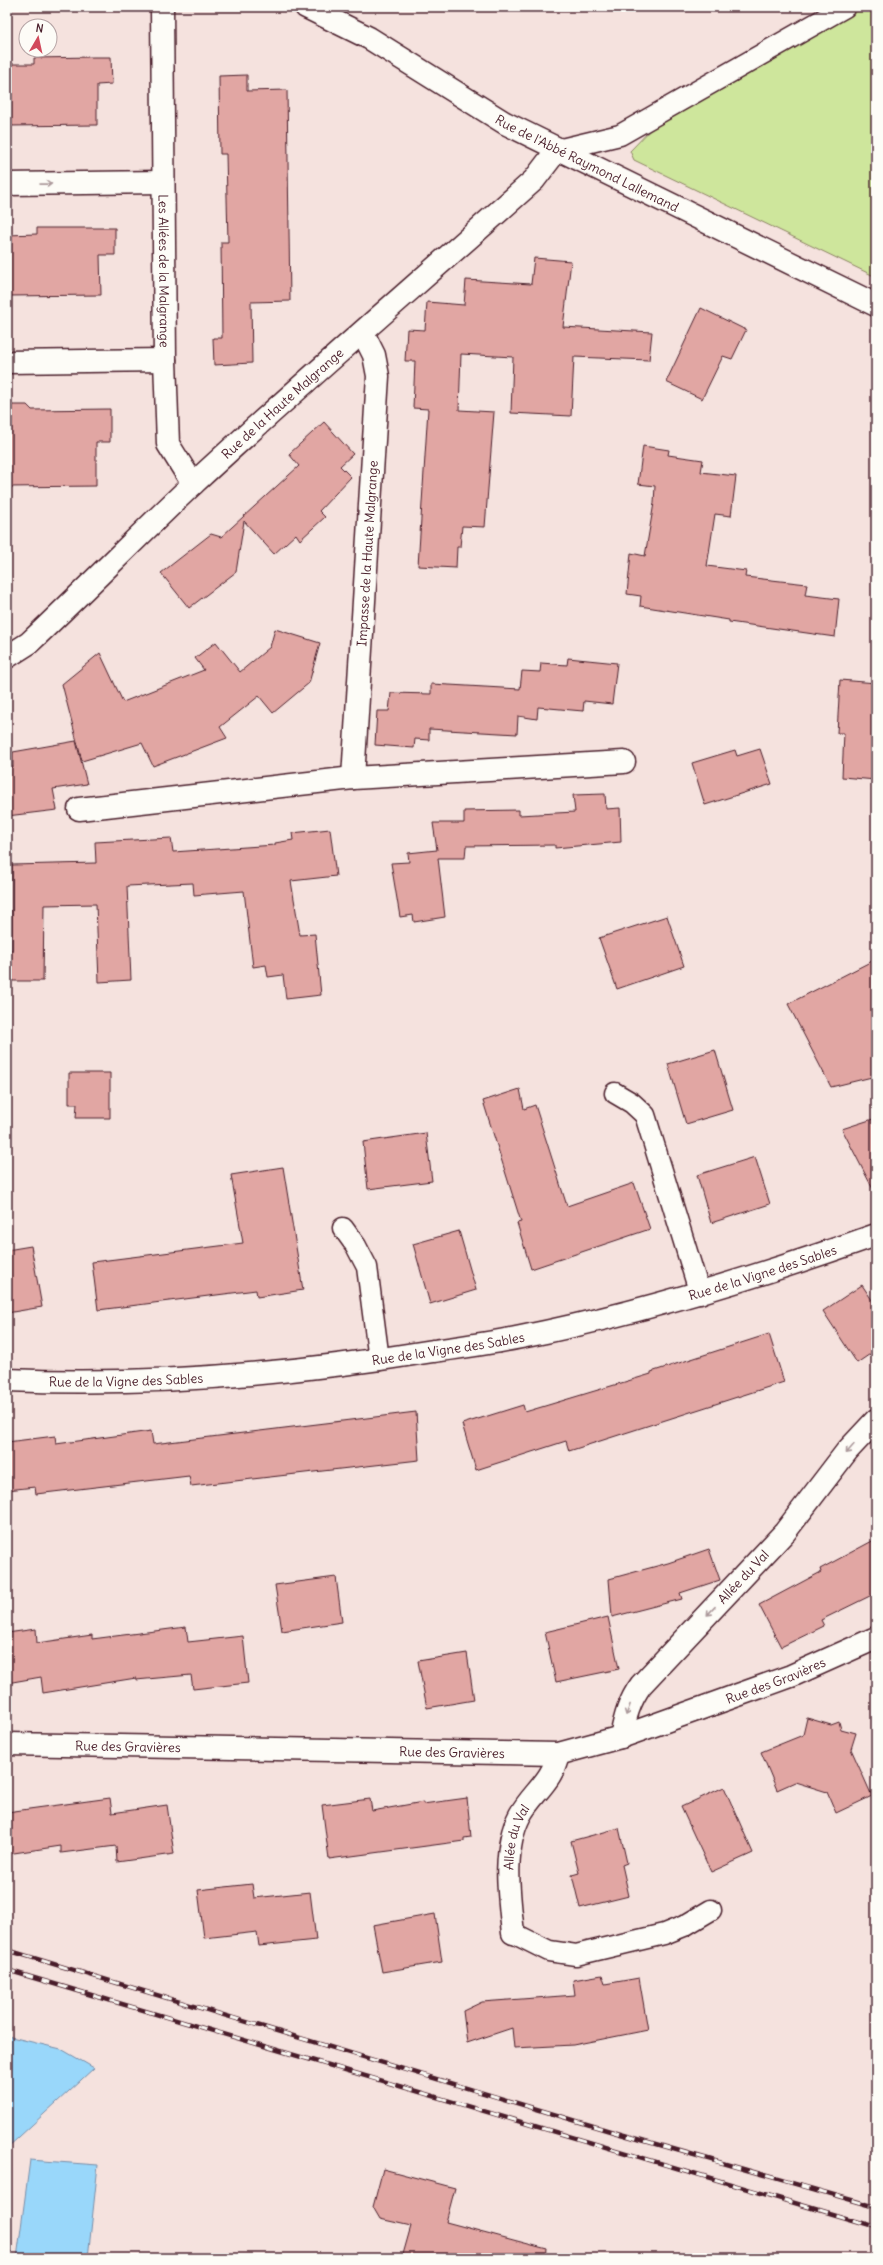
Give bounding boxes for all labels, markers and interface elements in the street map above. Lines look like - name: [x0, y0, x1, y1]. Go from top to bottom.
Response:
- north arrow: [18, 18, 58, 58]
- text: N: [35, 21, 44, 36]
- street label: Rue de l'Abbé Raymond Lallemand: [492, 111, 682, 216]
- one-way arrow: [39, 180, 52, 188]
- street label: Les Allées de la Malgrange: [155, 194, 173, 348]
- street label: Rue de la Haute Malgrange: [218, 344, 347, 462]
- street label: Impasse de la Haute Malgrange: [353, 460, 381, 647]
- street label: Rue de la Vigne des Sables: [687, 1241, 839, 1304]
- street label: Rue de la Vigne des Sables: [371, 1328, 526, 1369]
- street label: Rue de la Vigne des Sables: [49, 1369, 204, 1390]
- one-way arrow: [846, 1443, 855, 1453]
- street label: Allée du Val: [714, 1546, 772, 1607]
- one-way arrow: [706, 1606, 715, 1616]
- street label: Rue des Gravières: [723, 1653, 828, 1707]
- one-way arrow: [623, 1703, 631, 1715]
- street label: Rue des Gravières: [75, 1737, 181, 1756]
- street label: Rue des Gravières: [399, 1743, 505, 1762]
- street label: Allée du Val: [500, 1801, 533, 1870]

